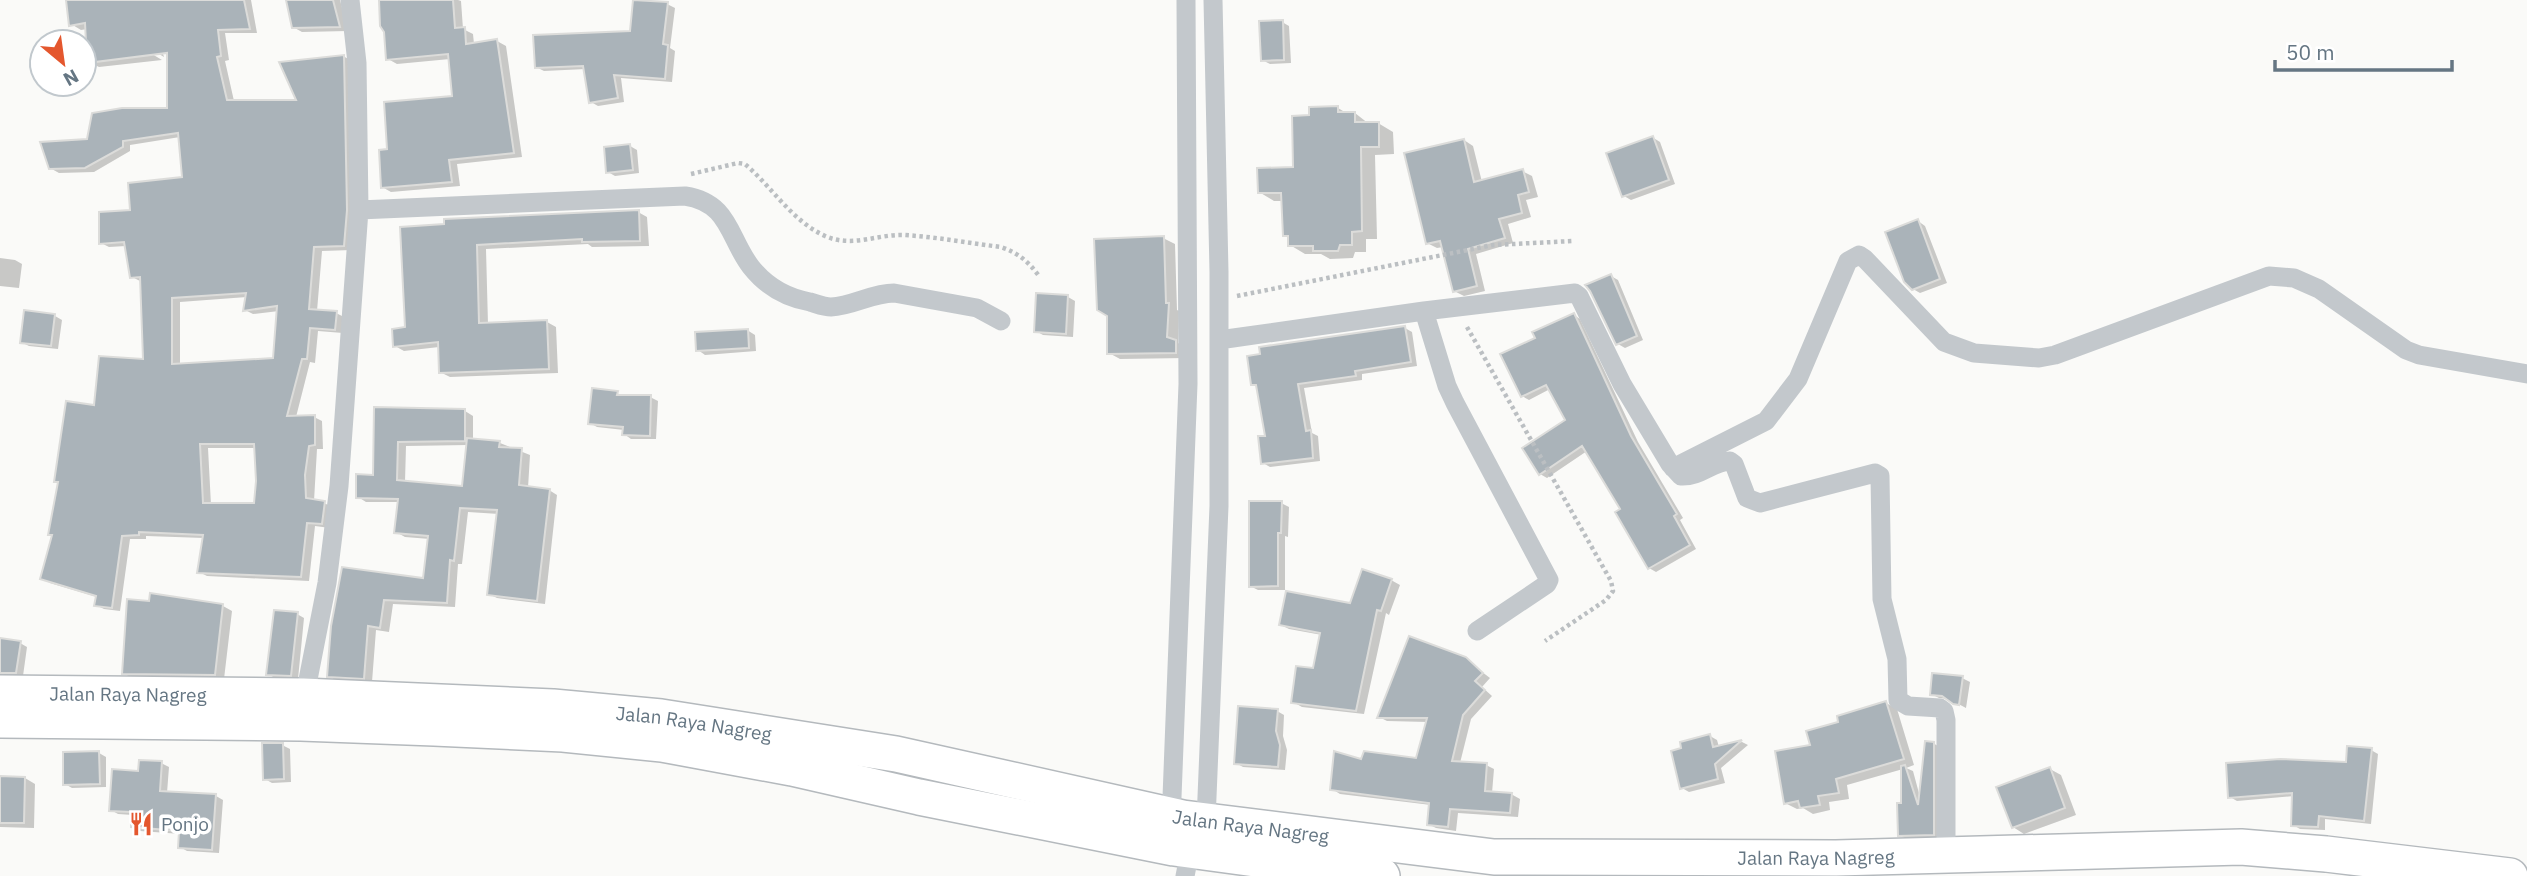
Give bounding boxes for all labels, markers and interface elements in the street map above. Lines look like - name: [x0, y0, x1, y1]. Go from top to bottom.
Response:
- north arrow: [28, 28, 98, 98]
- scale bar: [2275, 28, 2452, 72]
- text: 50 m: [2286, 38, 2335, 66]
- text: N: [59, 64, 83, 92]
- street label: Jalan Raya Nagreg: [49, 681, 207, 707]
- street label: Jalan Raya Nagreg: [615, 701, 773, 746]
- street label: Jalan Raya Nagreg: [1170, 804, 1330, 848]
- restaurant icon: Ponjo: [127, 810, 155, 838]
- place label: Ponjo: [161, 812, 209, 836]
- street label: Jalan Raya Nagreg: [1737, 844, 1895, 870]

